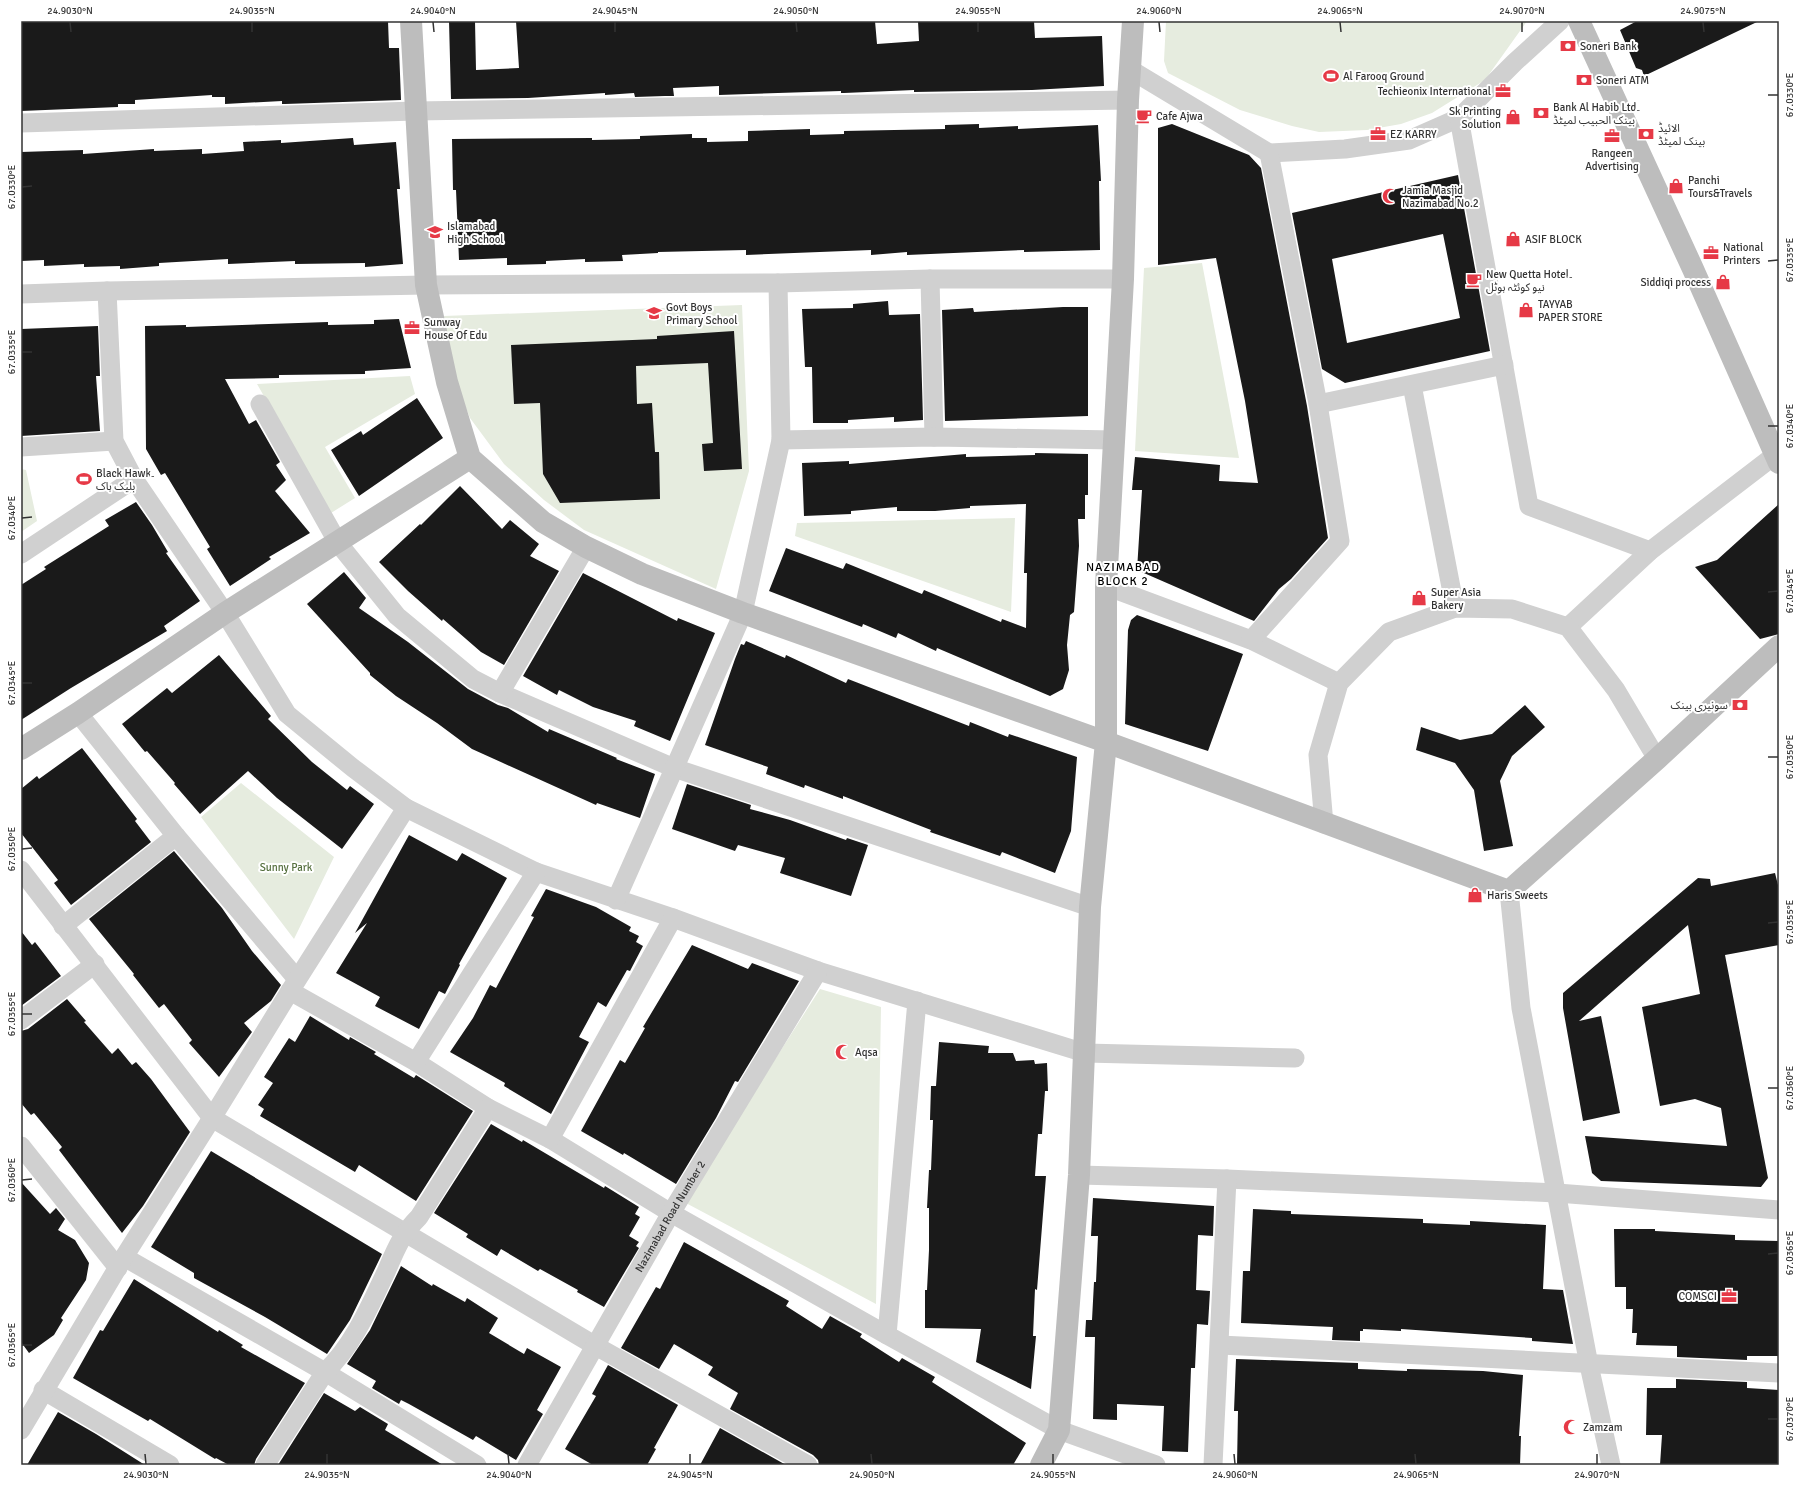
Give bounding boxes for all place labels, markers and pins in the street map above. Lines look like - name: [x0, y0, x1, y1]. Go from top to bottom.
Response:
- bank icon: Soneri Bank: [1559, 37, 1577, 55]
- place label: Soneri Bank: [1580, 40, 1637, 53]
- sports icon: Al Farooq Ground: [1322, 67, 1340, 85]
- place label: Al Farooq Ground: [1343, 70, 1424, 83]
- bank icon: Soneri ATM: [1575, 71, 1593, 89]
- place label: Soneri ATM: [1596, 74, 1649, 87]
- office icon: Techieonix International: [1494, 82, 1512, 100]
- place label: Techieonix International: [1378, 85, 1491, 98]
- place label: Bank Al Habib Ltd۔ بینک الحبیب لمیٹڈ: [1553, 101, 1640, 127]
- bank icon: Bank Al Habib Ltd۔ بینک الحبیب لمیٹڈ: [1532, 104, 1550, 122]
- place label: Sk Printing Solution: [1449, 105, 1501, 131]
- cafe icon: Cafe Ajwa: [1135, 107, 1153, 125]
- shop icon: Sk Printing Solution: [1504, 108, 1522, 126]
- place label: Cafe Ajwa: [1156, 110, 1203, 123]
- place label: الائیڈ بینک لمیٹڈ: [1658, 121, 1705, 148]
- office icon: EZ KARRY: [1369, 125, 1387, 143]
- bank icon: الائیڈ بینک لمیٹڈ: [1637, 125, 1655, 143]
- office icon: Rangeen Advertising: [1603, 127, 1621, 145]
- place label: EZ KARRY: [1390, 128, 1437, 141]
- place label: Rangeen Advertising: [1585, 147, 1639, 173]
- place label: Panchi Tours&Travels: [1688, 174, 1752, 200]
- shop icon: Panchi Tours&Travels: [1667, 177, 1685, 195]
- place label: Jamia Masjid Nazimabad No.2: [1402, 184, 1479, 210]
- mosque icon: Jamia Masjid Nazimabad No.2: [1381, 187, 1399, 205]
- place label: Islamabad High School: [447, 220, 504, 246]
- school or university icon: Islamabad High School: [426, 223, 444, 241]
- shop icon: ASIF BLOCK: [1504, 230, 1522, 248]
- place label: ASIF BLOCK: [1525, 233, 1582, 246]
- place label: National Printers: [1723, 241, 1763, 267]
- office icon: National Printers: [1702, 244, 1720, 262]
- place label: New Quetta Hotel۔ نیو کوئٹہ ہوٹل: [1486, 268, 1573, 294]
- cafe icon: New Quetta Hotel۔ نیو کوئٹہ ہوٹل: [1465, 271, 1483, 289]
- shop icon: Siddiqi process: [1714, 273, 1732, 291]
- place label: Siddiqi process: [1640, 276, 1711, 289]
- place label: TAYYAB PAPER STORE: [1538, 298, 1603, 324]
- place label: Govt Boys Primary School: [666, 301, 737, 327]
- shop icon: TAYYAB PAPER STORE: [1517, 301, 1535, 319]
- school or university icon: Govt Boys Primary School: [645, 304, 663, 322]
- place label: Sunway House Of Edu: [424, 316, 487, 342]
- office icon: Sunway House Of Edu: [403, 319, 421, 337]
- place label: Black Hawk۔ بلیک ہاک: [96, 467, 155, 493]
- sports icon: Black Hawk۔ بلیک ہاک: [75, 470, 93, 488]
- place label: Super Asia Bakery: [1431, 586, 1481, 612]
- shop icon: Super Asia Bakery: [1410, 589, 1428, 607]
- bank icon: سونیری بینک: [1731, 696, 1749, 714]
- place label: سونیری بینک: [1670, 699, 1728, 712]
- shop icon: Haris Sweets: [1466, 886, 1484, 904]
- place label: Haris Sweets: [1487, 889, 1548, 902]
- mosque icon: Aqsa: [834, 1043, 852, 1061]
- place label: Aqsa: [855, 1046, 878, 1059]
- office icon: COMSCI: [1720, 1287, 1738, 1305]
- place label: COMSCI: [1678, 1290, 1717, 1303]
- mosque icon: Zamzam: [1562, 1418, 1580, 1436]
- place label: Zamzam: [1583, 1421, 1623, 1434]

